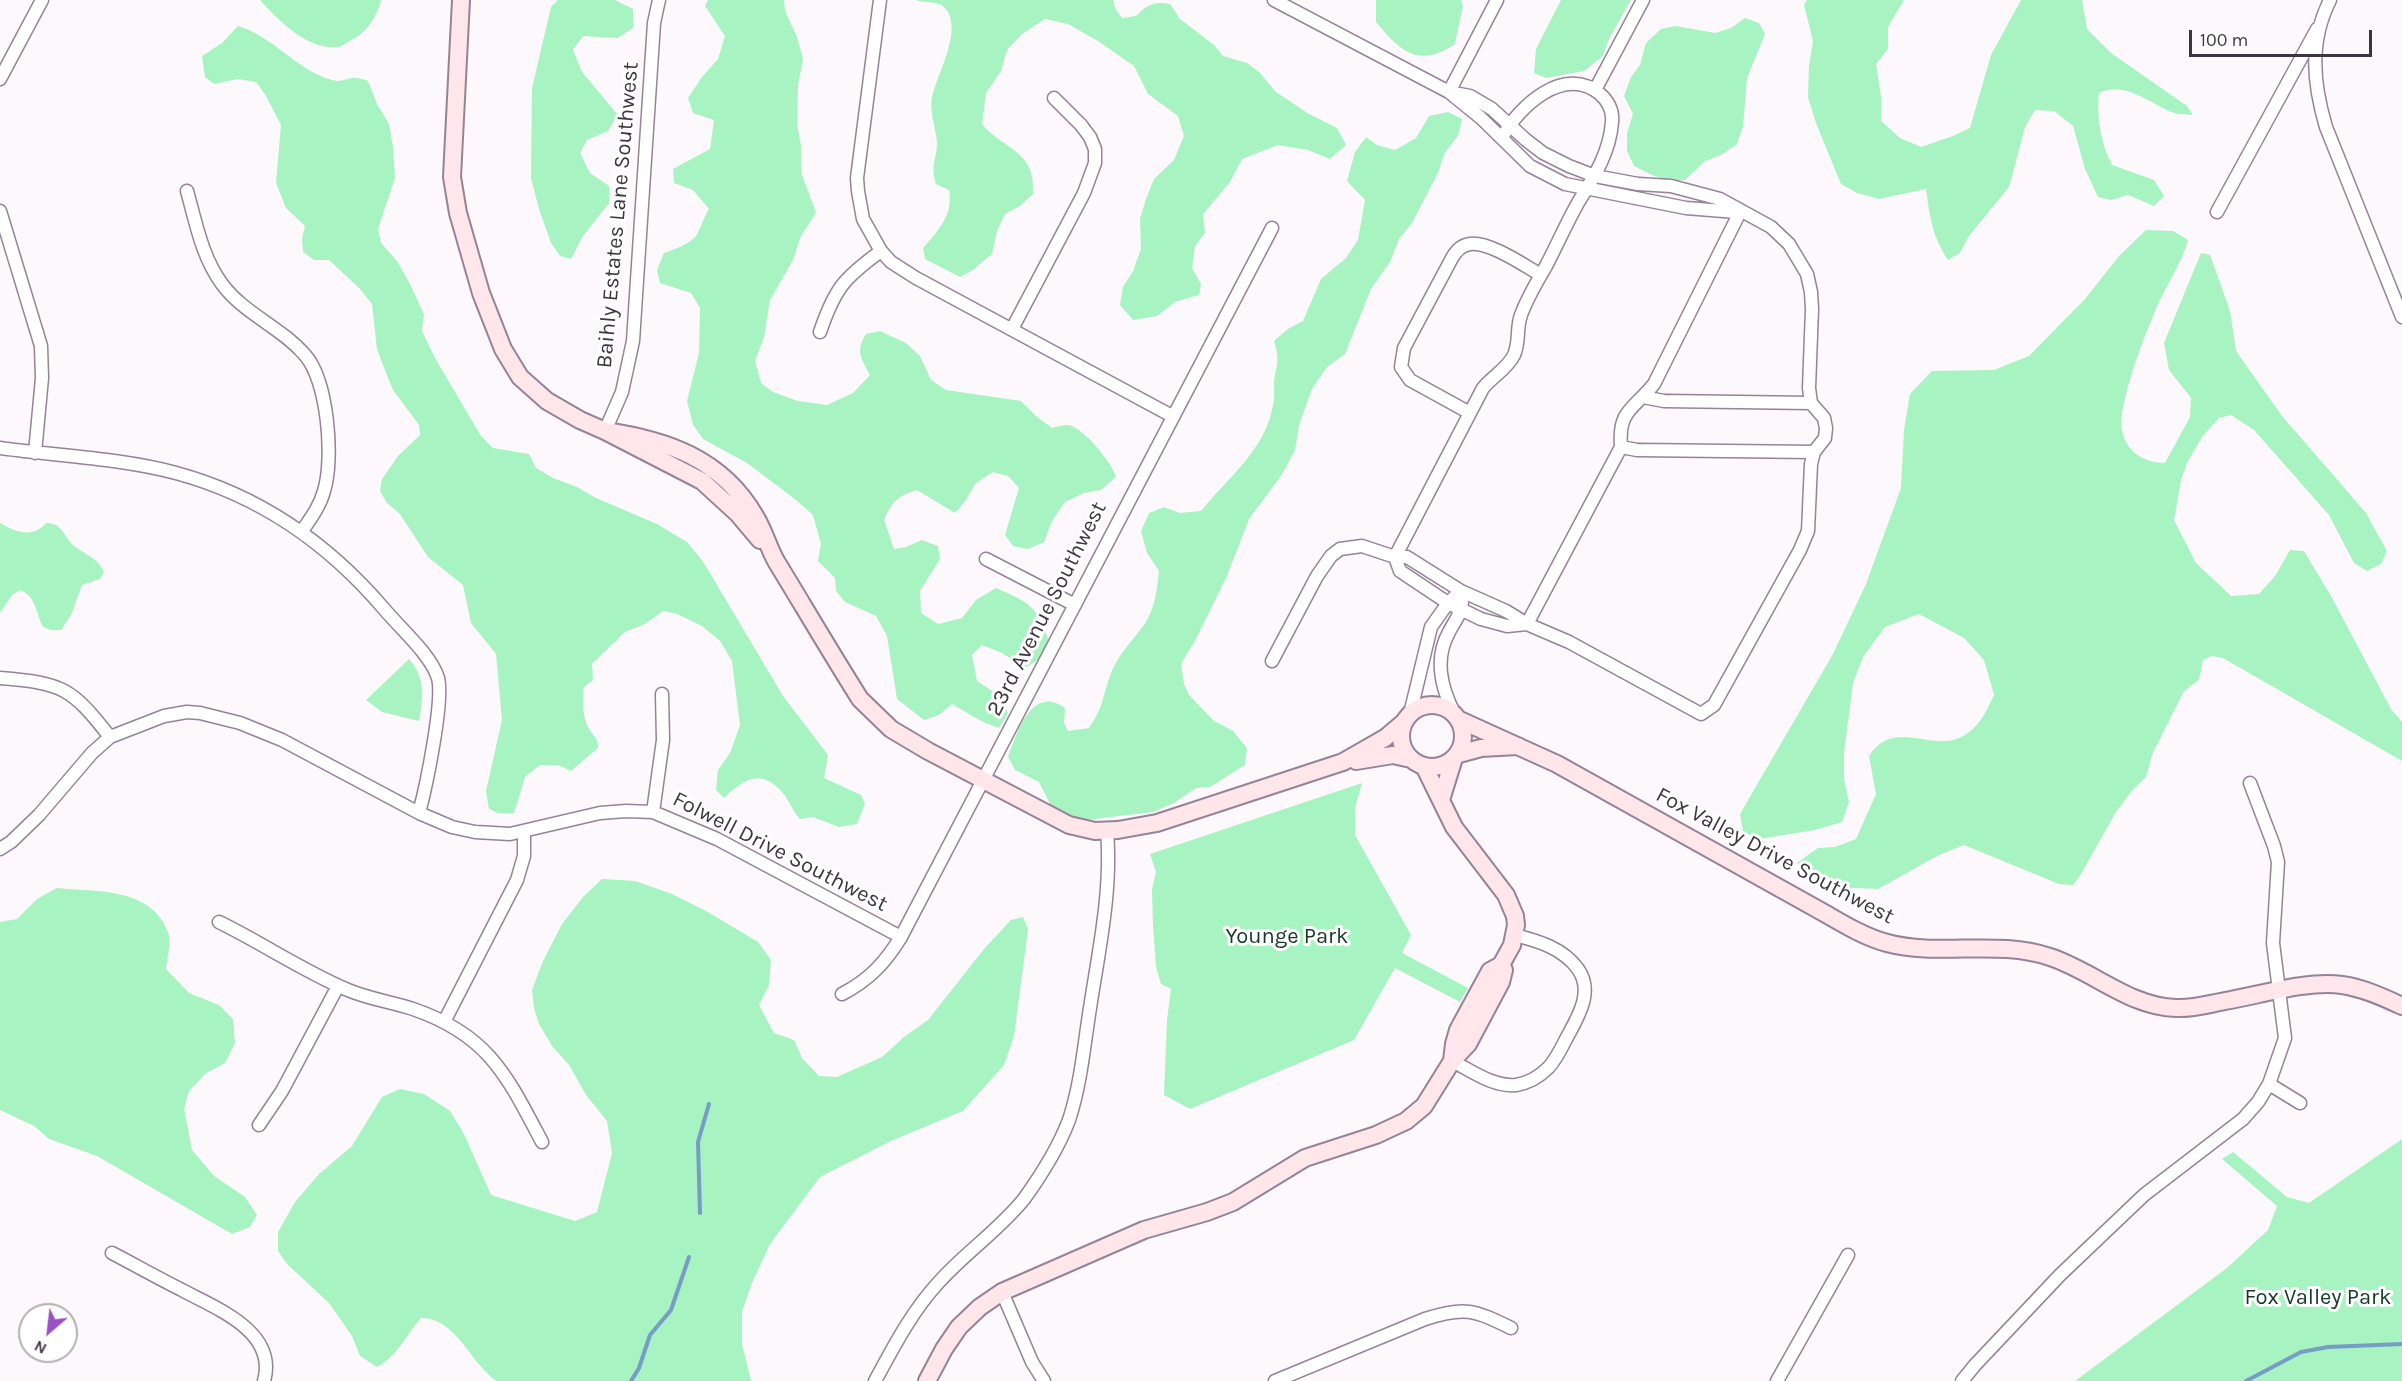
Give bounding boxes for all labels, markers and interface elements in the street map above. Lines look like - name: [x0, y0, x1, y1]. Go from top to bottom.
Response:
- scale bar: [2192, 18, 2375, 56]
- text: 100 m: [2200, 29, 2248, 51]
- street label: Baihly Estates Lane Southwest: [591, 61, 645, 369]
- street label: 23rd Avenue Southwest: [981, 497, 1113, 721]
- street label: Fox Valley Drive Southwest: [1651, 782, 1899, 930]
- street label: Folwell Drive Southwest: [668, 786, 892, 918]
- park label: Younge Park: [1226, 924, 1348, 950]
- park label: Fox Valley Park: [2245, 1285, 2391, 1311]
- north arrow: [18, 1303, 78, 1363]
- text: N: [31, 1336, 50, 1359]

